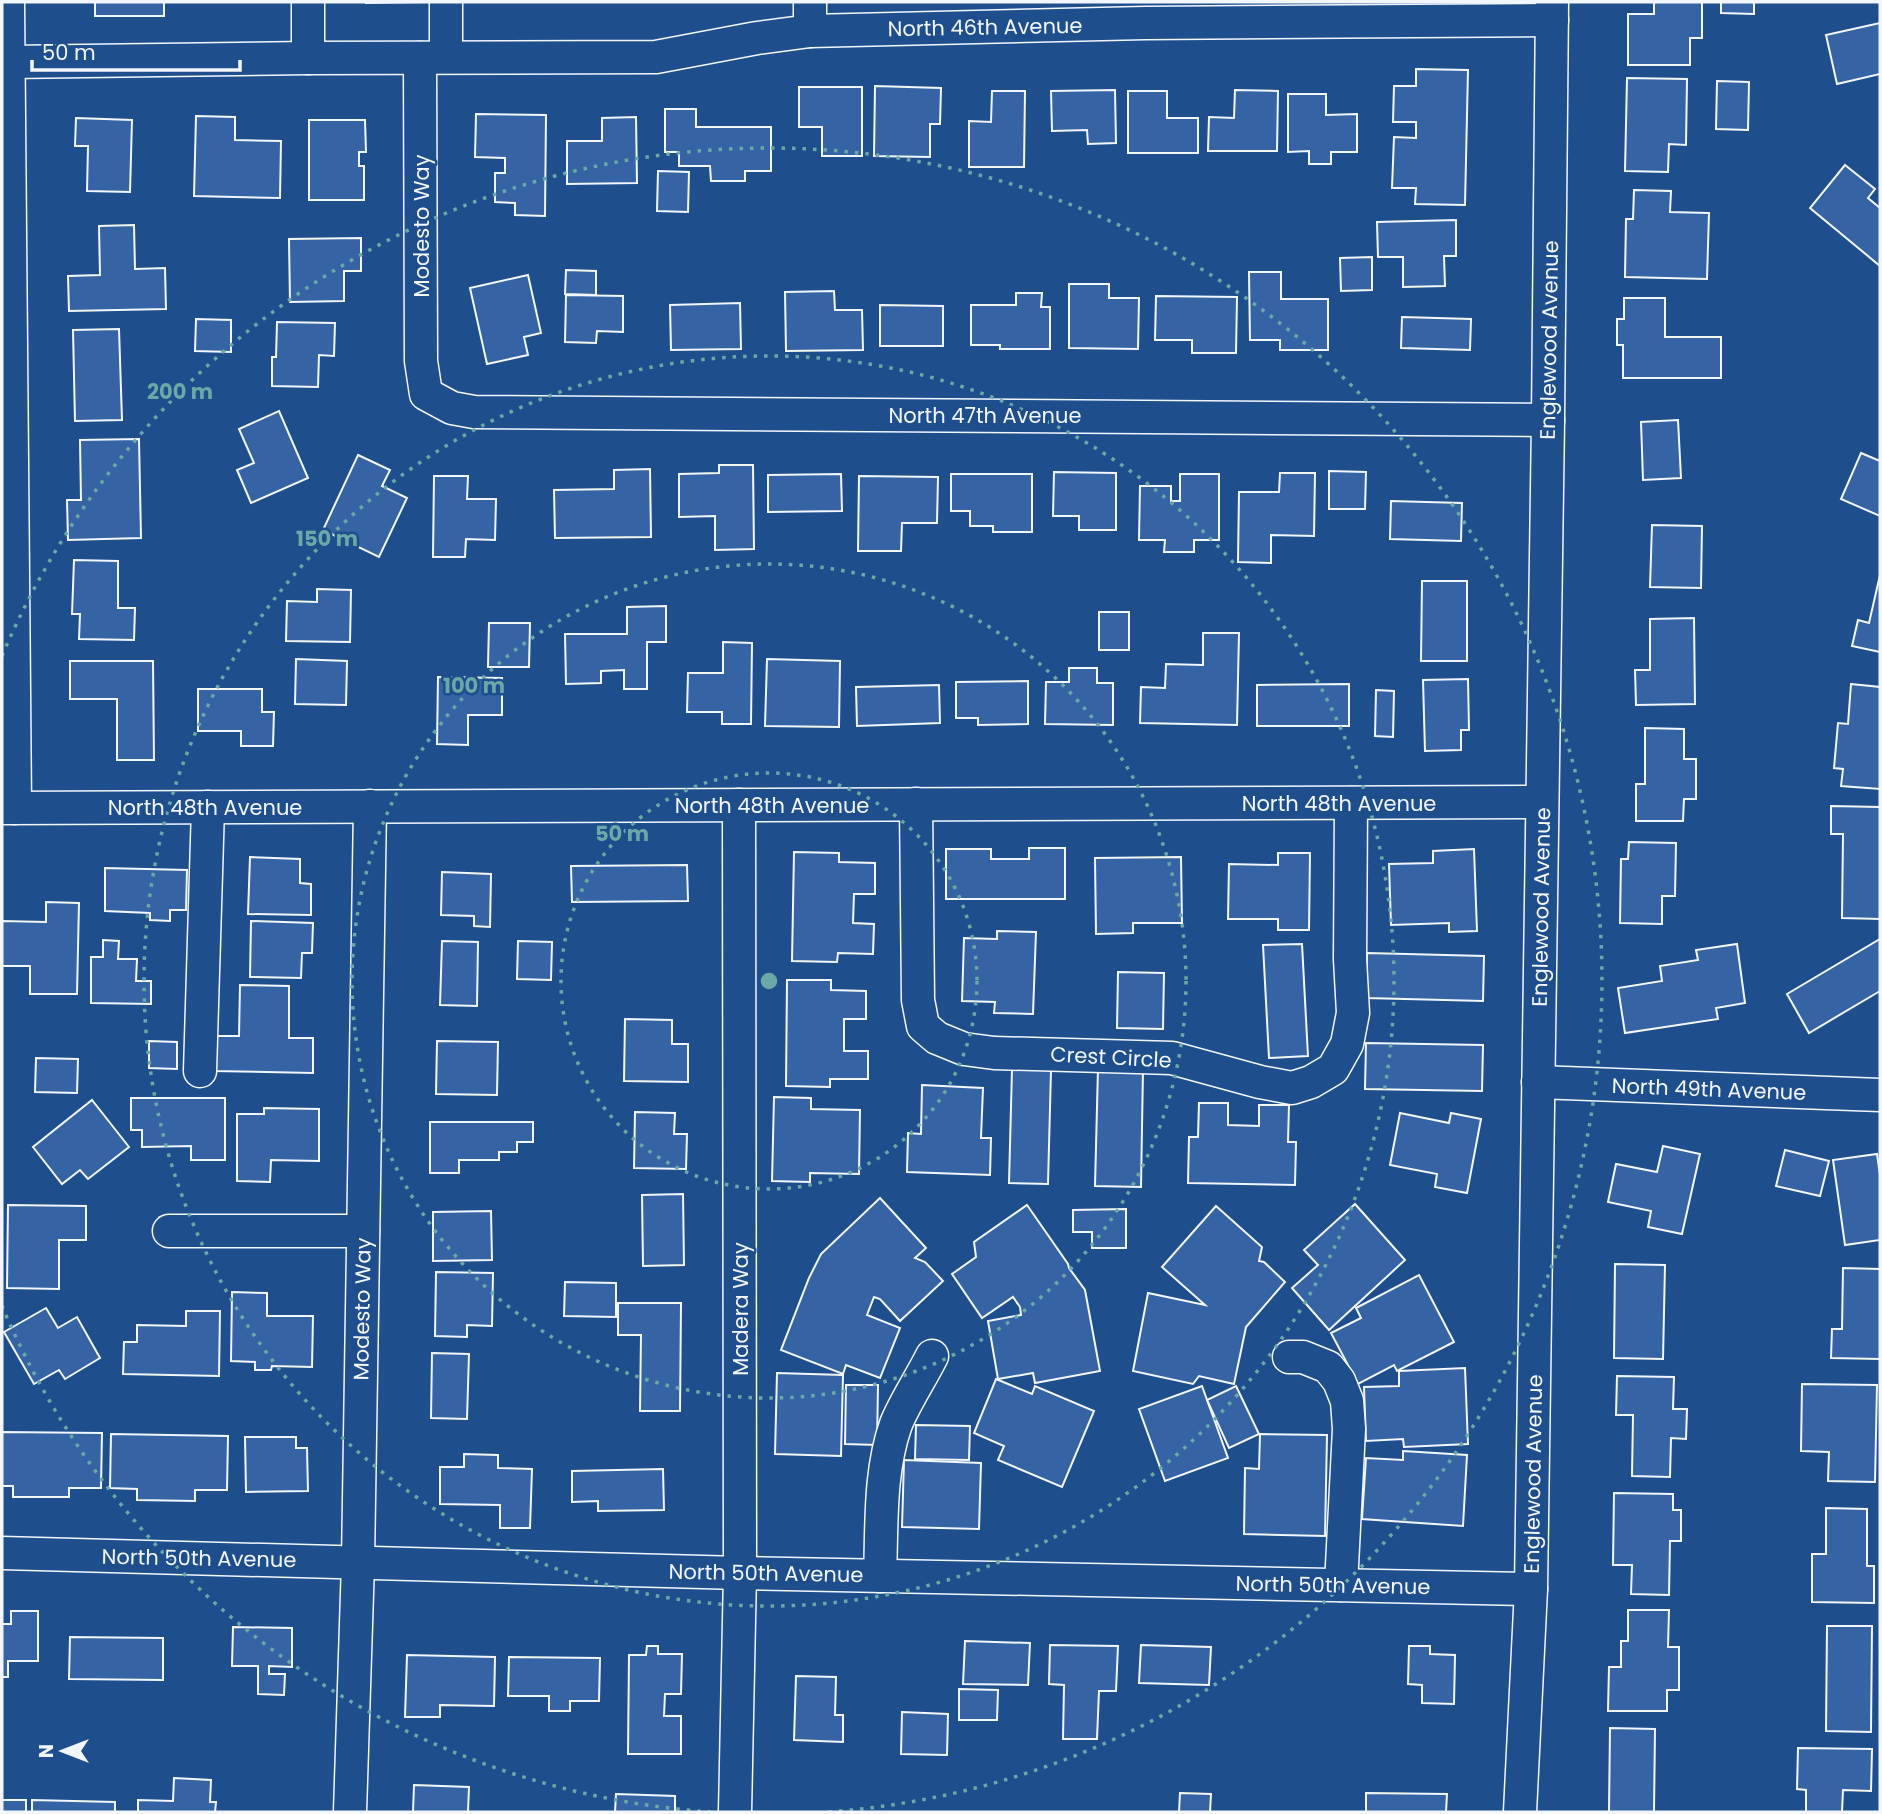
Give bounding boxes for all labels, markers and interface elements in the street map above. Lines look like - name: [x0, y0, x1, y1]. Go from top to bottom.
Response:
- street label: North 46th Avenue: [887, 11, 1083, 43]
- scale bar: [32, 28, 240, 72]
- text: 50 m: [42, 38, 96, 67]
- street label: Modesto Way: [407, 154, 436, 297]
- street label: Englewood Avenue: [1533, 240, 1565, 440]
- text: 200 m: [147, 377, 213, 406]
- street label: North 47th Avenue: [889, 401, 1081, 430]
- text: 150 m: [296, 524, 358, 553]
- text: 100 m: [443, 671, 505, 700]
- street label: North 48th Avenue: [1242, 789, 1436, 818]
- street label: North 48th Avenue: [675, 791, 869, 820]
- street label: North 48th Avenue: [108, 793, 302, 822]
- street label: Englewood Avenue: [1525, 807, 1557, 1007]
- text: 50 m: [595, 819, 649, 848]
- centre of rings: [757, 969, 781, 993]
- street label: Crest Circle: [1050, 1039, 1172, 1075]
- street label: North 49th Avenue: [1611, 1071, 1807, 1107]
- street label: Modesto Way: [346, 1237, 378, 1381]
- street label: Madera Way: [726, 1242, 755, 1376]
- street label: Englewood Avenue: [1517, 1374, 1549, 1574]
- street label: North 50th Avenue: [101, 1542, 297, 1574]
- street label: North 50th Avenue: [668, 1557, 864, 1589]
- street label: North 50th Avenue: [1235, 1569, 1431, 1601]
- north arrow: [28, 1716, 98, 1786]
- text: N: [33, 1744, 60, 1758]

